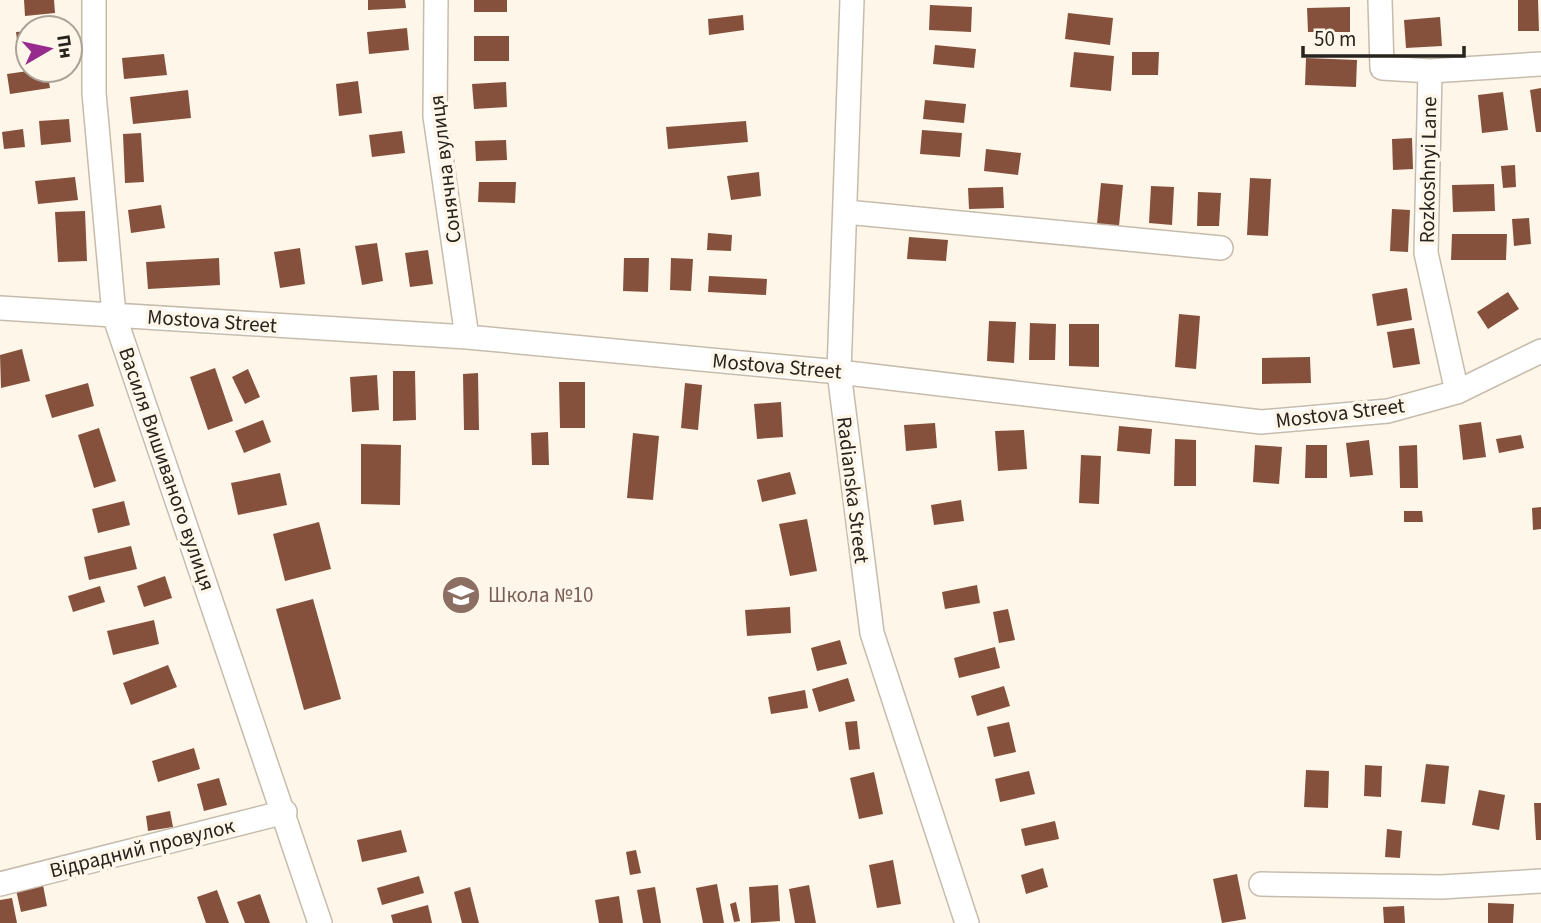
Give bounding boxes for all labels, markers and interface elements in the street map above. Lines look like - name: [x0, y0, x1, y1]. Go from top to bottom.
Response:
- north arrow: [14, 14, 84, 84]
- scale bar: [1303, 14, 1464, 58]
- text: 50 m: [1314, 24, 1356, 54]
- text: Пн: [49, 33, 79, 60]
- street label: Сонячна вулиця: [421, 93, 469, 245]
- street label: Rozkoshnyi Lane: [1412, 96, 1444, 244]
- street label: Mostova Street: [146, 302, 278, 340]
- street label: Василя Вишиваного вулиця: [111, 343, 223, 595]
- street label: Mostova Street: [711, 345, 843, 387]
- street label: Mostova Street: [1274, 390, 1406, 436]
- street label: Radianska Street: [829, 415, 877, 565]
- school or university icon: Школа №10: [440, 574, 482, 616]
- place label: Школа №10: [488, 580, 593, 610]
- street label: Відрадний провулок: [46, 810, 238, 885]

